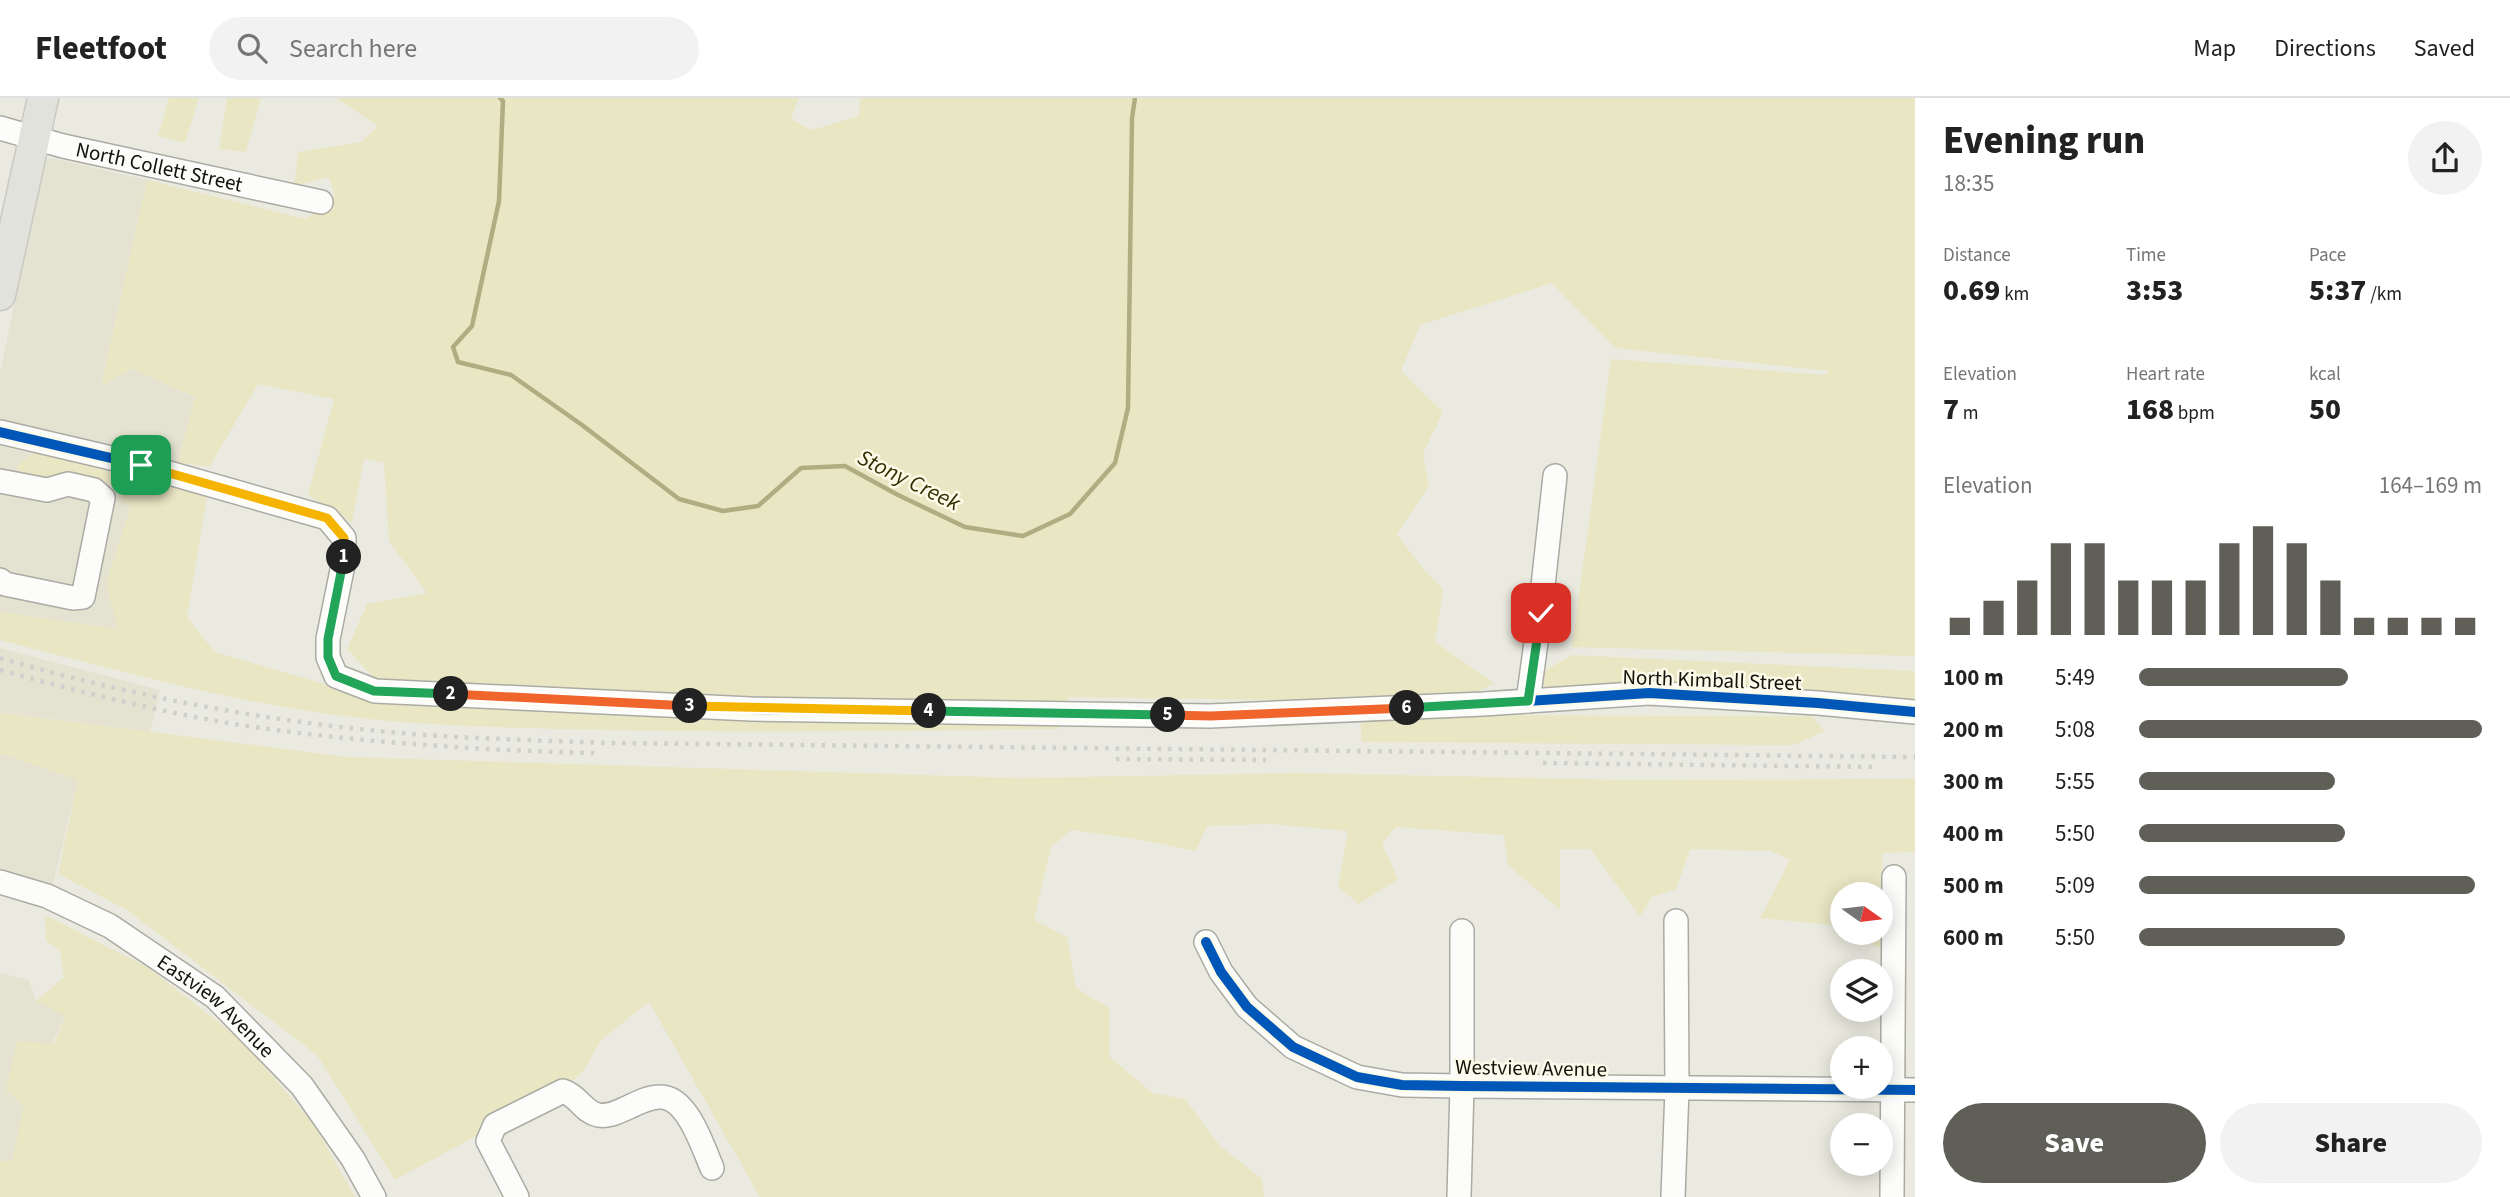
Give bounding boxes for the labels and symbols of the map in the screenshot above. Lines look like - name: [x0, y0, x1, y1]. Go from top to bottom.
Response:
- street label: North Collett Street: [73, 134, 245, 200]
- pin: [111, 435, 171, 495]
- water label: Stony Creek: [852, 441, 967, 520]
- pin: 1: [326, 540, 362, 574]
- pin: [1511, 583, 1571, 643]
- street label: North Kimball Street: [1622, 662, 1802, 698]
- pin: 2: [434, 676, 468, 712]
- pin: 3: [672, 688, 708, 724]
- pin: 6: [1390, 690, 1424, 726]
- pin: 4: [912, 694, 946, 728]
- pin: 5: [1150, 698, 1186, 732]
- north arrow: [1830, 882, 1894, 945]
- street label: Eastview Avenue: [151, 947, 282, 1065]
- street label: Westview Avenue: [1455, 1052, 1607, 1084]

